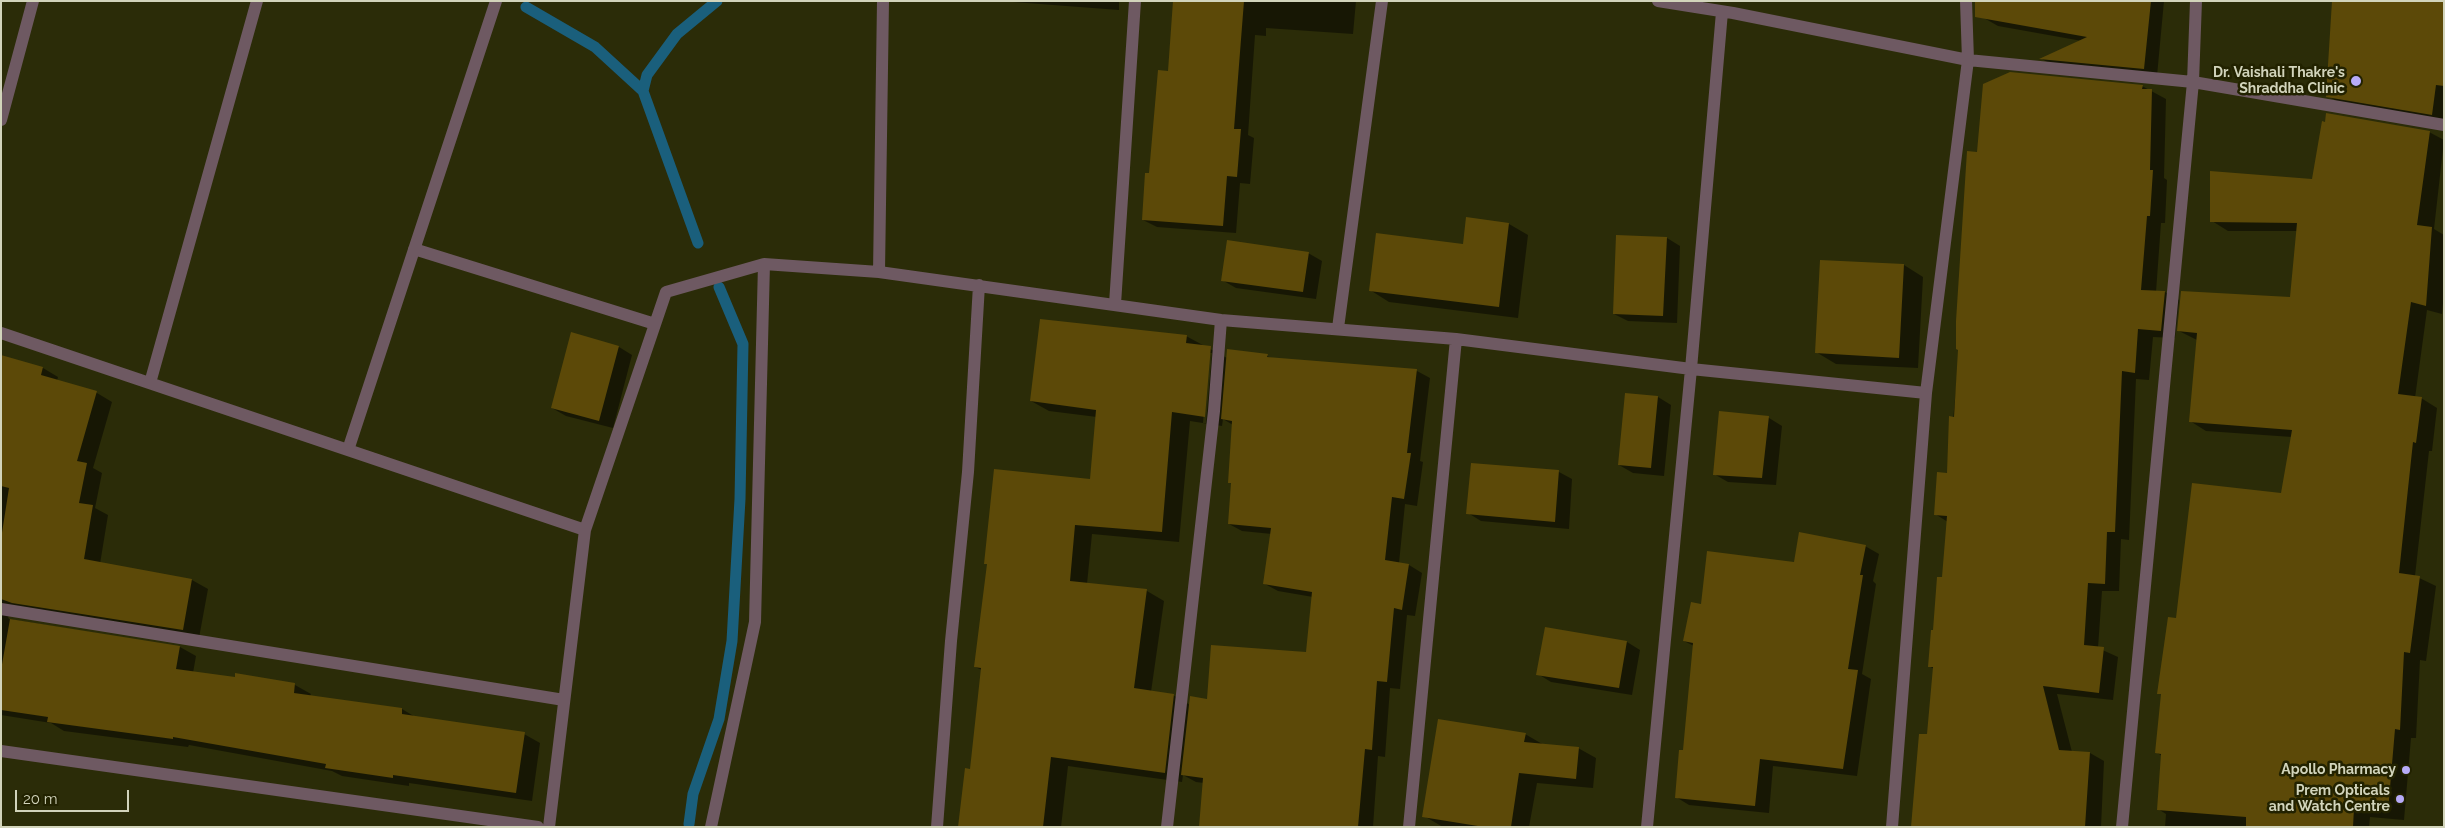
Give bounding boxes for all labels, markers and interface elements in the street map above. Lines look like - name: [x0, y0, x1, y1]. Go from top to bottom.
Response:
- place label: Dr. Vaishali Thakre's Shraddha Clinic: [2213, 65, 2345, 98]
- marker: Dr. Vaishali Thakre's Shraddha Clinic: [2349, 74, 2363, 88]
- place label: Apollo Pharmacy: [2281, 762, 2396, 778]
- marker: Apollo Pharmacy: [2400, 764, 2412, 776]
- scale bar: [18, 780, 131, 812]
- place label: Prem Opticals and Watch Centre: [2269, 783, 2390, 816]
- text: 20 m: [23, 790, 58, 808]
- marker: Prem Opticals and Watch Centre: [2394, 793, 2406, 805]

